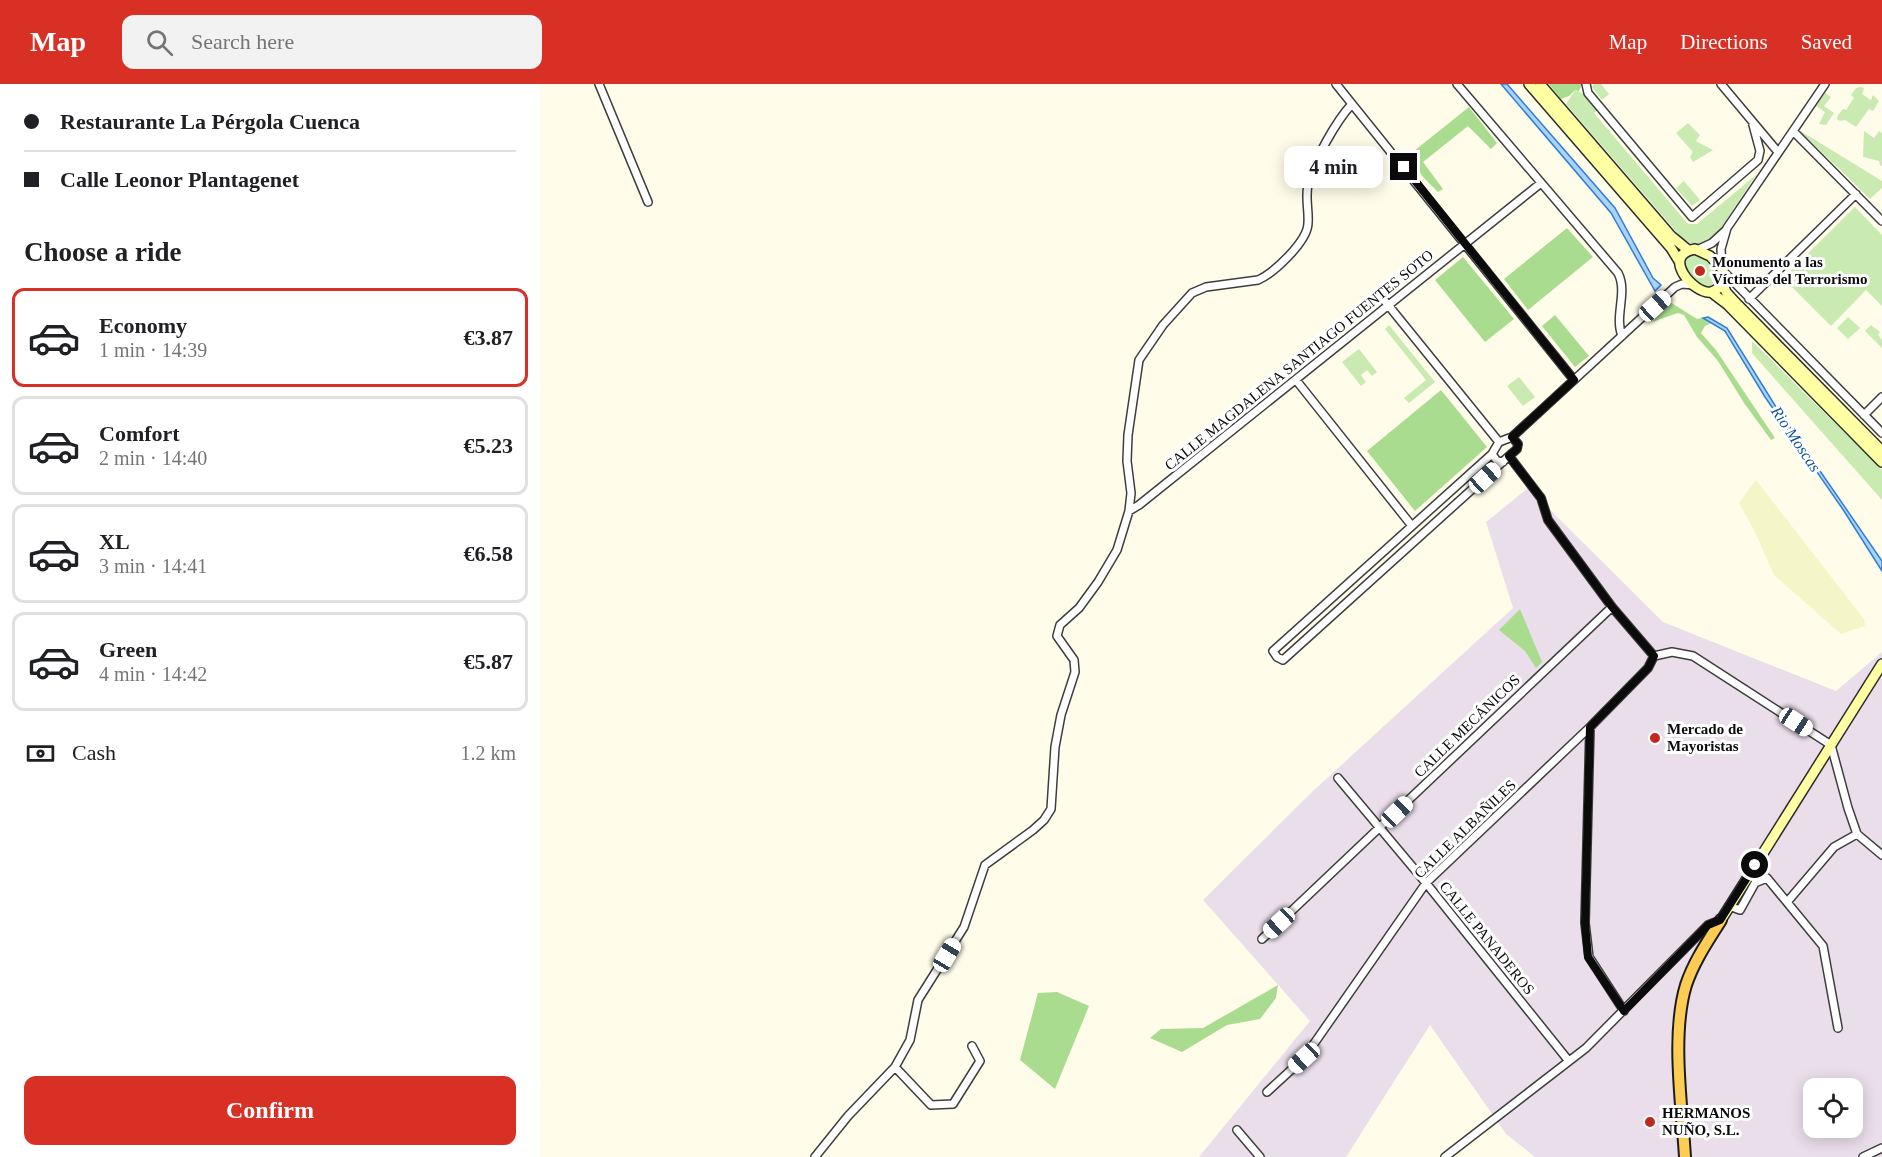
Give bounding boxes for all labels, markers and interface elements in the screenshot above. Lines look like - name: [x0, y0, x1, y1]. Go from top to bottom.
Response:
- search box: [122, 15, 542, 69]
- text: Map: [30, 26, 86, 57]
- icon: search: [143, 26, 176, 59]
- text: Search here: [191, 29, 294, 54]
- text: Map: [1609, 30, 1647, 54]
- text: Directions: [1680, 30, 1768, 54]
- text: Saved: [1801, 30, 1852, 54]
- text: Restaurante La Pérgola Cuenca: [60, 109, 360, 134]
- callout: 4 min: [1284, 146, 1383, 188]
- route end: [1390, 153, 1417, 180]
- text: 4 min: [1309, 156, 1358, 178]
- text: Calle Leonor Plantagenet: [60, 167, 299, 192]
- text: Choose a ride: [24, 237, 182, 267]
- street label: CALLE MAGDALENA SANTIAGO FUENTES SOTO: [1162, 247, 1436, 473]
- place label: Monumento a las Víctimas del Terrorismo: [1712, 254, 1868, 287]
- marker: Monumento a las Víctimas del Terrorismo: [1693, 264, 1707, 278]
- car: [1636, 287, 1674, 325]
- icon: car: [27, 311, 81, 365]
- text: Economy: [99, 313, 187, 338]
- text: €3.87: [464, 325, 513, 350]
- text: 1 min · 14:39: [99, 339, 207, 361]
- water label: Rio Moscas: [1767, 402, 1824, 475]
- icon: car: [27, 419, 81, 473]
- text: Comfort: [99, 421, 180, 446]
- text: €5.23: [464, 433, 513, 458]
- text: 2 min · 14:40: [99, 447, 207, 469]
- car: [1466, 459, 1504, 497]
- icon: car: [27, 527, 81, 581]
- text: XL: [99, 529, 130, 554]
- text: €6.58: [464, 541, 513, 566]
- text: 3 min · 14:41: [99, 555, 207, 577]
- icon: car: [27, 635, 81, 689]
- text: Green: [99, 637, 157, 662]
- text: €5.87: [464, 649, 513, 674]
- text: 4 min · 14:42: [99, 663, 207, 685]
- street label: CALLE MECÁNICOS: [1411, 671, 1523, 781]
- car: [1776, 705, 1816, 739]
- place label: Mercado de Mayoristas: [1667, 721, 1743, 754]
- marker: Mercado de Mayoristas: [1648, 731, 1662, 745]
- icon: cash: [24, 737, 57, 770]
- text: Cash: [72, 740, 116, 765]
- text: 1.2 km: [460, 742, 516, 764]
- street label: CALLE ALBAÑILES: [1411, 777, 1519, 881]
- car: [1378, 793, 1416, 831]
- route start: [1741, 851, 1768, 878]
- street label: CALLE PANADEROS: [1437, 878, 1537, 998]
- car: [1260, 904, 1298, 942]
- car: [930, 935, 964, 975]
- car: [1285, 1039, 1323, 1077]
- button: Confirm: [24, 1076, 516, 1145]
- map controls: [1803, 1078, 1863, 1138]
- button: locate: [1803, 1078, 1863, 1138]
- place label: HERMANOS NUÑO, S.L.: [1662, 1105, 1750, 1138]
- marker: HERMANOS NUÑO, S.L.: [1643, 1115, 1657, 1129]

